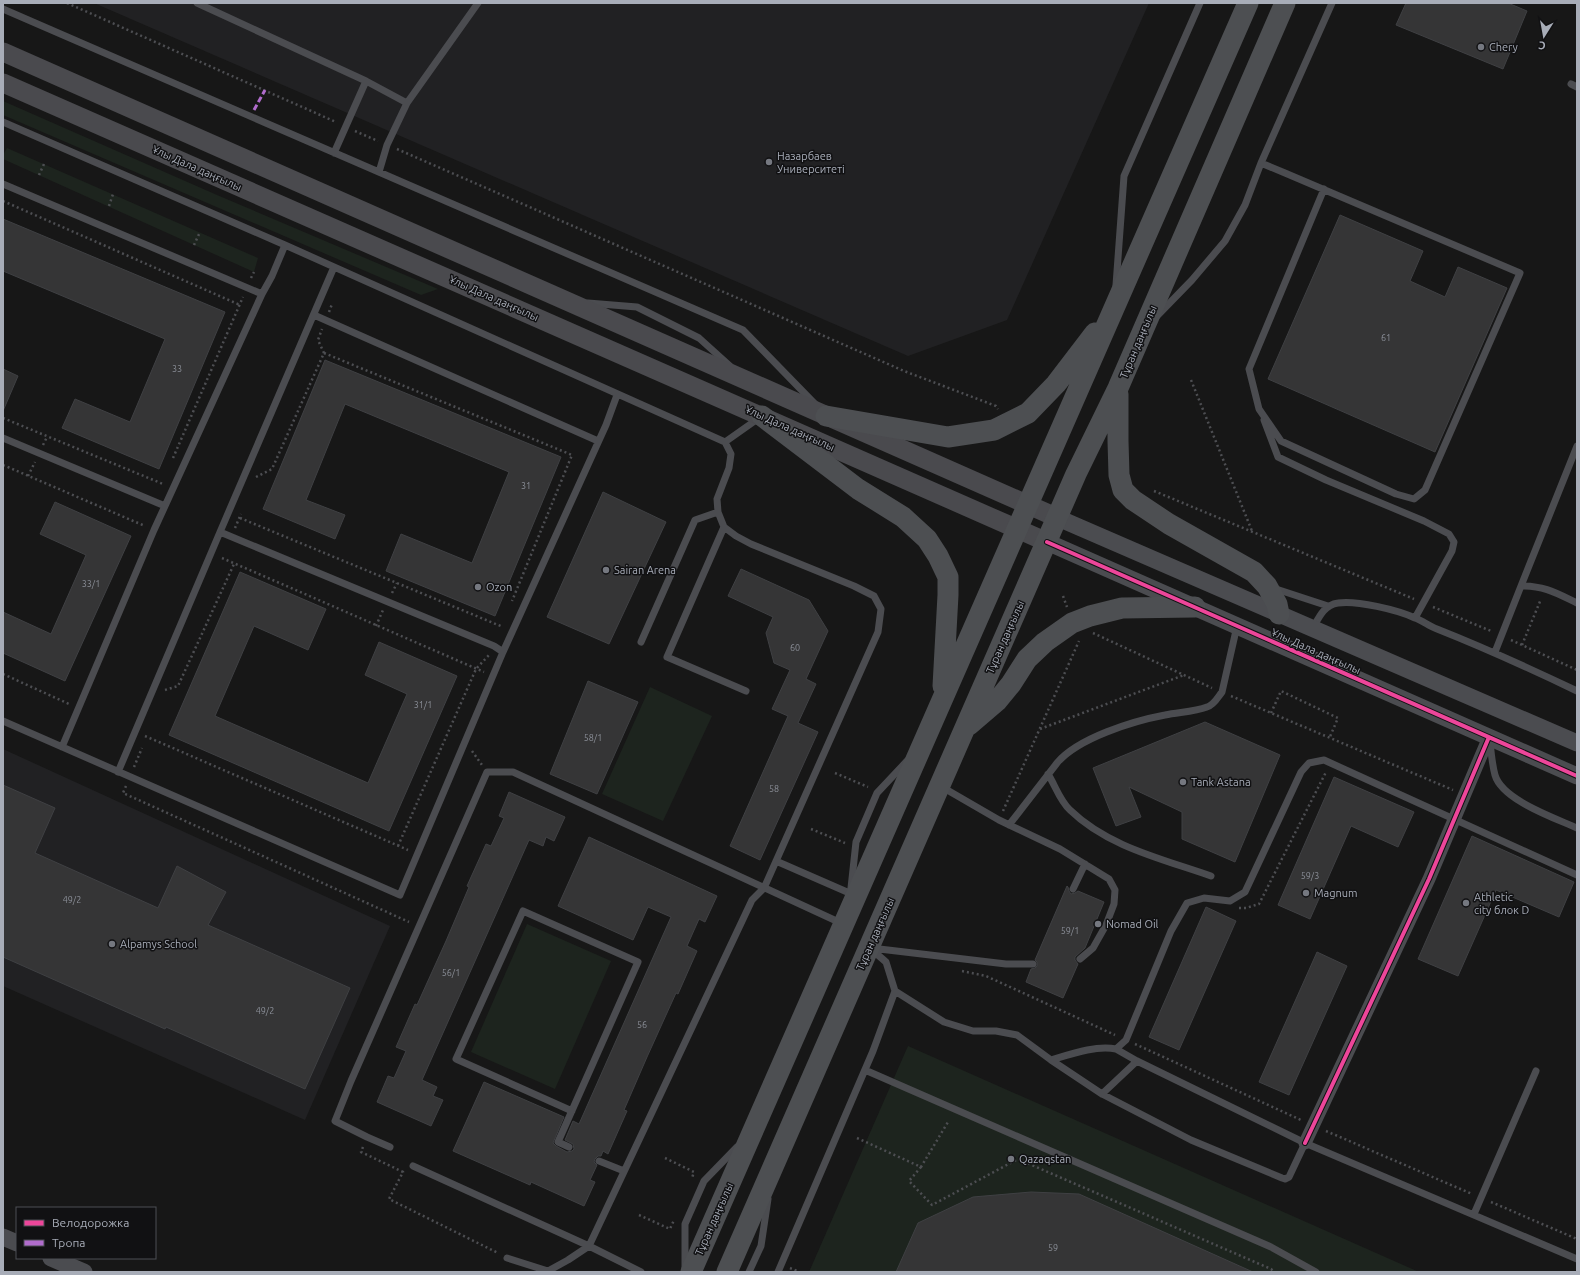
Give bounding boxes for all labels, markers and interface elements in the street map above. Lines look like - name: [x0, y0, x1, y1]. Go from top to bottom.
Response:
- north arrow: [1524, 16, 1564, 56]
- text: С: [1537, 39, 1547, 52]
- place label: Chery: [1489, 41, 1519, 53]
- marker: Chery: [1476, 42, 1486, 52]
- street label: Ұлы Дала даңғылы: [150, 143, 244, 193]
- place label: Назарбаев Университеті: [777, 150, 845, 175]
- marker: Назарбаев Университеті: [764, 157, 774, 167]
- street label: Ұлы Дала даңғылы: [447, 273, 541, 323]
- street label: Тұран даңғылы: [1117, 304, 1159, 380]
- house number: 61: [1381, 333, 1391, 343]
- house number: 33: [172, 364, 182, 374]
- street label: Ұлы Дала даңғылы: [743, 403, 837, 453]
- house number: 31: [521, 481, 531, 491]
- place label: Sairan Arena: [614, 564, 676, 576]
- marker: Sairan Arena: [601, 565, 611, 575]
- house number: 33/1: [82, 579, 100, 589]
- place label: Ozon: [486, 581, 512, 593]
- marker: Ozon: [473, 582, 483, 592]
- street label: Тұран даңғылы: [984, 599, 1026, 675]
- street label: Ұлы Дала даңғылы: [1269, 626, 1363, 676]
- house number: 60: [790, 643, 800, 653]
- house number: 31/1: [414, 700, 432, 710]
- house number: 58/1: [584, 733, 602, 743]
- place label: Tank Astana: [1191, 776, 1251, 788]
- marker: Tank Astana: [1178, 777, 1188, 787]
- house number: 58: [769, 784, 779, 794]
- house number: 59/3: [1301, 871, 1319, 881]
- place label: Magnum: [1314, 887, 1358, 899]
- marker: Magnum: [1301, 888, 1311, 898]
- place label: Athletic city блок D: [1474, 891, 1529, 916]
- house number: 49/2: [63, 895, 81, 905]
- street label: Тұран даңғылы: [854, 896, 896, 972]
- marker: Athletic city блок D: [1461, 898, 1471, 908]
- place label: Nomad Oil: [1106, 918, 1159, 930]
- marker: Nomad Oil: [1093, 919, 1103, 929]
- house number: 59/1: [1061, 926, 1079, 936]
- place label: Alpamys School: [120, 938, 197, 950]
- marker: Alpamys School: [107, 939, 117, 949]
- house number: 56/1: [442, 968, 460, 978]
- house number: 49/2: [256, 1006, 274, 1016]
- house number: 56: [637, 1020, 647, 1030]
- place label: Qazaqstan: [1019, 1153, 1071, 1165]
- marker: Qazaqstan: [1006, 1154, 1016, 1164]
- street label: Тұран даңғылы: [693, 1181, 735, 1257]
- legend: [16, 1207, 156, 1259]
- text: Велодорожка: [52, 1216, 129, 1229]
- text: Тропа: [52, 1236, 85, 1249]
- house number: 59: [1048, 1243, 1058, 1253]

